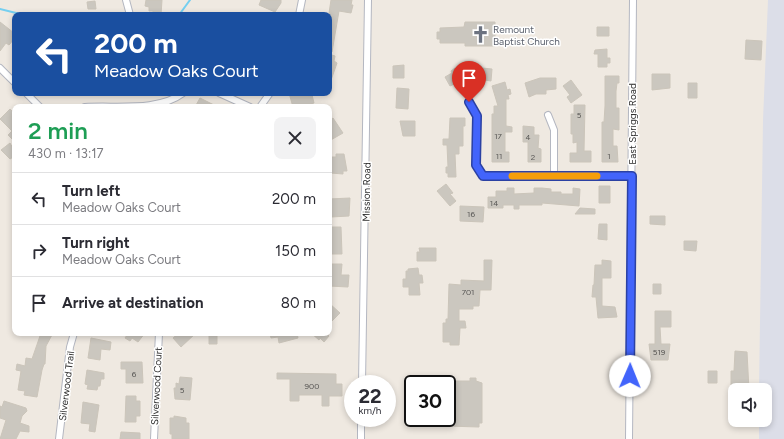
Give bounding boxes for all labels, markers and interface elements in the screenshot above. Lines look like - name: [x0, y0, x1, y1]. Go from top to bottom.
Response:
- place label: Remount Baptist Church: [493, 23, 560, 48]
- church icon: Remount Baptist Church: [470, 25, 490, 45]
- text: 200 m: [94, 26, 178, 60]
- icon: left: [28, 28, 80, 80]
- text: Meadow Oaks Court: [94, 60, 259, 82]
- pin: [452, 61, 486, 102]
- icon: arrive: [458, 67, 480, 89]
- street label: East Spriggs Road: [626, 83, 639, 165]
- house number: 5: [577, 110, 582, 120]
- text: 2 min: [28, 116, 88, 145]
- button: close: [274, 117, 316, 159]
- house number: 17: [494, 131, 502, 141]
- house number: 4: [526, 132, 531, 142]
- text: 430 m · 13:17: [28, 146, 104, 161]
- house number: 11: [496, 151, 502, 161]
- house number: 1: [607, 151, 611, 161]
- house number: 2: [531, 152, 535, 162]
- street label: Mission Road: [359, 162, 374, 222]
- text: Turn left: [62, 182, 120, 200]
- icon: left: [28, 188, 50, 210]
- text: 200 m: [272, 190, 316, 208]
- house number: 14: [490, 198, 498, 208]
- text: Meadow Oaks Court: [62, 200, 181, 215]
- house number: 16: [467, 209, 475, 219]
- text: Turn right: [62, 234, 130, 252]
- icon: right: [28, 240, 50, 262]
- text: 150 m: [275, 242, 316, 260]
- text: Meadow Oaks Court: [62, 252, 181, 267]
- house number: 701: [462, 287, 474, 297]
- icon: arrive: [28, 292, 50, 314]
- text: Arrive at destination: [62, 294, 203, 312]
- text: 80 m: [281, 294, 316, 312]
- street label: Silverwood Court: [148, 347, 165, 425]
- house number: 519: [653, 347, 666, 357]
- street label: Silverwood Trail: [56, 350, 77, 422]
- position arrow: [609, 355, 651, 397]
- house number: 6: [132, 369, 137, 379]
- speed limit sign: 30: [404, 375, 456, 427]
- house number: 900: [305, 381, 319, 391]
- map controls: [728, 383, 772, 427]
- button: sound: [728, 383, 772, 427]
- text: 22: [358, 384, 382, 408]
- house number: 5: [180, 385, 185, 395]
- text: km/h: [359, 404, 381, 417]

